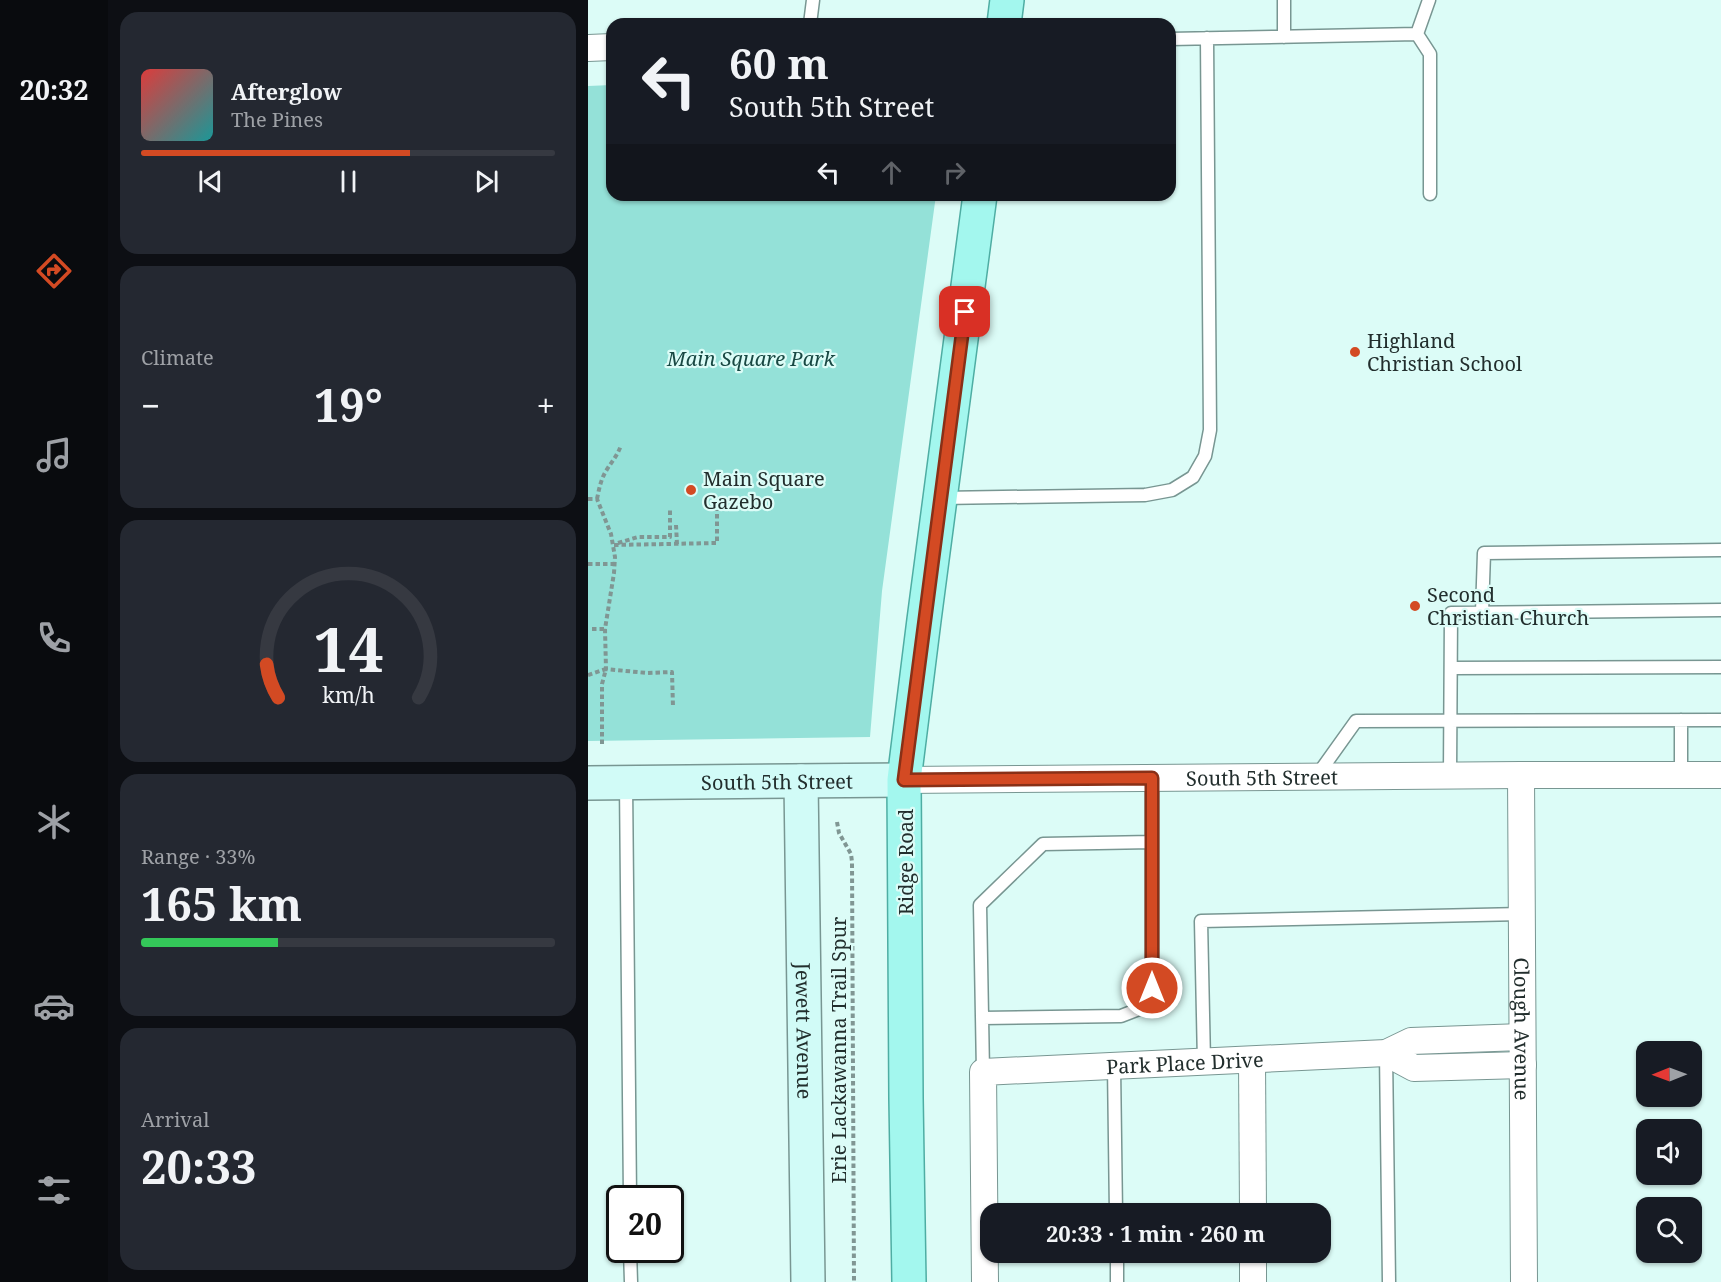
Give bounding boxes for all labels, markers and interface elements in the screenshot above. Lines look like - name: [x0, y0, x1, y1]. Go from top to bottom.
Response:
- text: 60 m: [729, 34, 829, 91]
- icon: left: [630, 42, 708, 120]
- text: 20:32: [19, 71, 89, 108]
- text: Afterglow: [231, 76, 342, 106]
- text: South 5th Street: [729, 88, 934, 125]
- text: The Pines: [231, 106, 323, 133]
- icon: left: [812, 156, 845, 189]
- icon: ahead: [875, 156, 908, 189]
- icon: right: [938, 156, 971, 189]
- icon: previous: [194, 165, 227, 198]
- icon: pause: [332, 165, 365, 198]
- icon: next: [470, 165, 503, 198]
- icon: directions: [33, 250, 75, 292]
- pin: [939, 286, 990, 337]
- icon: arrive: [948, 295, 981, 328]
- place label: Highland Christian School: [1367, 327, 1522, 377]
- text: Climate: [141, 344, 214, 371]
- park label: Main Square Park: [666, 345, 836, 372]
- marker: Highland Christian School: [1348, 345, 1362, 359]
- text: 19°: [314, 374, 383, 435]
- text: −: [141, 383, 160, 428]
- text: +: [537, 383, 555, 428]
- icon: music: [33, 434, 75, 476]
- place label: Main Square Gazebo: [703, 465, 825, 515]
- marker: Main Square Gazebo: [684, 483, 698, 497]
- place label: Second Christian Church: [1427, 581, 1590, 631]
- marker: Second Christian Church: [1408, 599, 1422, 613]
- text: 14: [313, 605, 383, 690]
- icon: phone: [33, 617, 75, 659]
- text: km/h: [322, 680, 375, 709]
- street label: South 5th Street: [1186, 763, 1338, 791]
- street label: South 5th Street: [701, 767, 853, 795]
- icon: climate: [33, 801, 75, 843]
- street label: Ridge Road: [892, 809, 919, 915]
- text: Range · 33%: [141, 843, 255, 870]
- text: 165 km: [141, 873, 302, 934]
- street label: Erie Lackawanna Trail Spur: [825, 916, 852, 1184]
- position arrow: [1120, 956, 1184, 1020]
- street label: Clough Avenue: [1509, 957, 1536, 1101]
- street label: Jewett Avenue: [790, 961, 819, 1099]
- icon: car: [33, 985, 75, 1027]
- north arrow: [1636, 1041, 1702, 1107]
- map controls: [1636, 1041, 1702, 1263]
- street label: Park Place Drive: [1105, 1045, 1264, 1080]
- text: Arrival: [141, 1106, 209, 1133]
- button: sound: [1636, 1119, 1702, 1185]
- text: 20:33: [141, 1136, 256, 1197]
- icon: filters: [33, 1169, 75, 1211]
- speed limit sign: 20: [606, 1185, 684, 1263]
- button: search: [1636, 1197, 1702, 1263]
- text: 20:33 · 1 min · 260 m: [1046, 1218, 1265, 1248]

